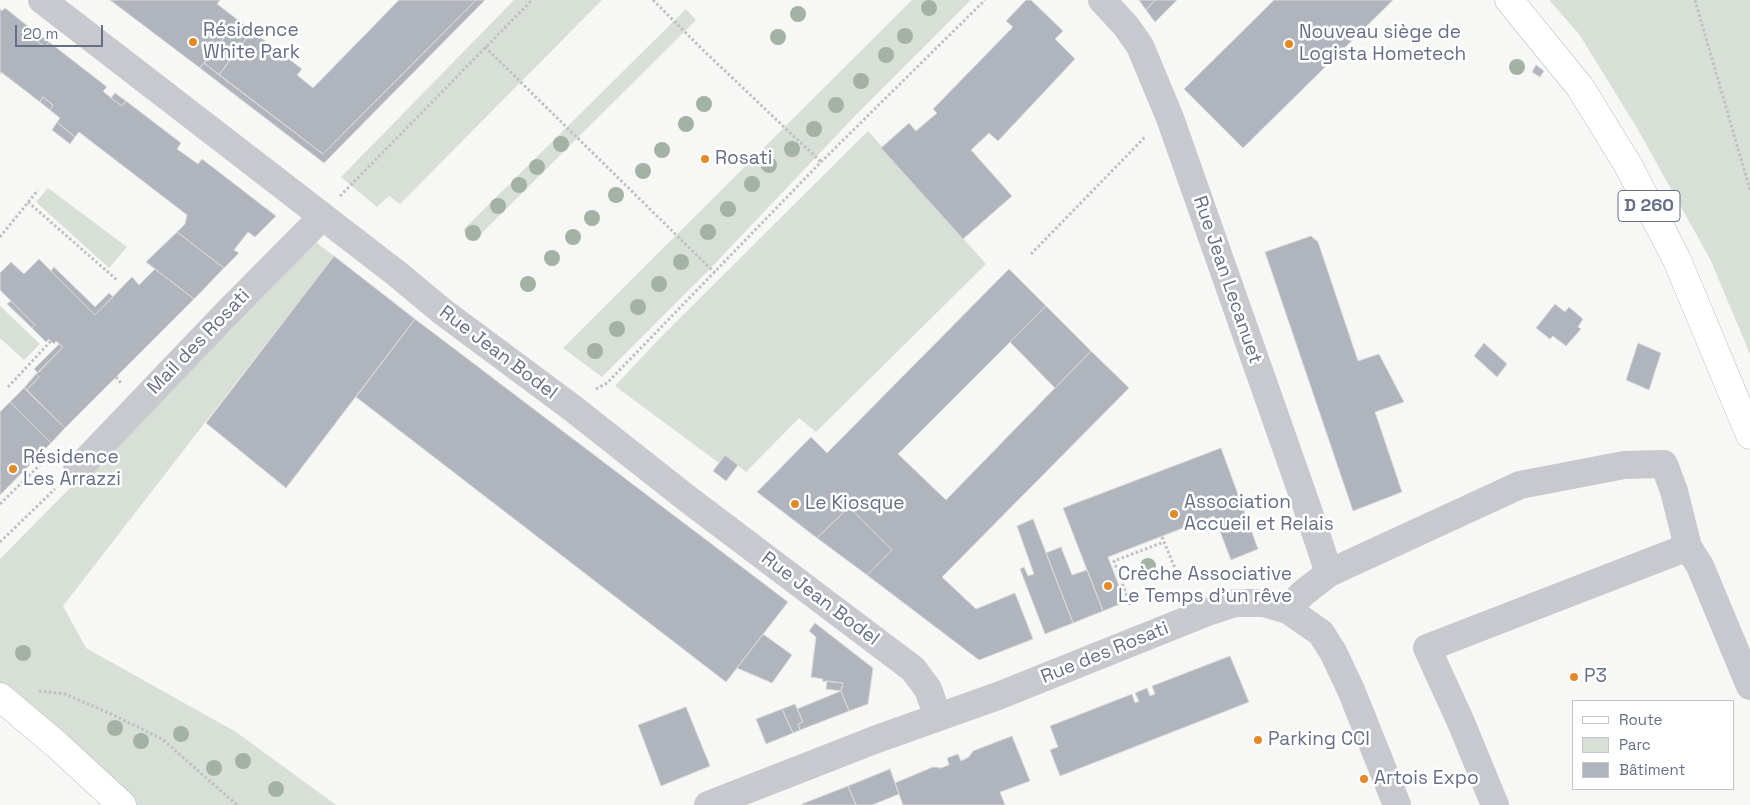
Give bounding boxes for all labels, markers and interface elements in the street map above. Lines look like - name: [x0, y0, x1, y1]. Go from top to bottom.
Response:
- scale bar: [18, 15, 105, 47]
- place label: Résidence White Park: [203, 20, 300, 64]
- place label: Nouveau siège de Logista Hometech: [1299, 22, 1466, 66]
- text: 20 m: [23, 24, 58, 43]
- marker: Résidence White Park: [187, 36, 199, 48]
- marker: Nouveau siège de Logista Hometech: [1283, 38, 1295, 50]
- place label: Rosati: [715, 148, 772, 170]
- marker: Rosati: [699, 153, 711, 165]
- road number: D 260: [1618, 190, 1680, 222]
- street label: Rue Jean Lecanuet: [1188, 193, 1266, 367]
- street label: Mail des Rosati: [143, 285, 255, 399]
- street label: Rue Jean Bodel: [435, 301, 561, 405]
- place label: Résidence Les Arrazzi: [23, 447, 121, 491]
- marker: Résidence Les Arrazzi: [7, 463, 19, 475]
- place label: Association Accueil et Relais: [1184, 492, 1334, 536]
- place label: Le Kiosque: [805, 493, 905, 515]
- marker: Le Kiosque: [789, 498, 801, 510]
- marker: Association Accueil et Relais: [1168, 508, 1180, 520]
- street label: Rue Jean Bodel: [757, 547, 883, 651]
- place label: Crèche Associative Le Temps d’un rêve: [1118, 564, 1292, 608]
- marker: Crèche Associative Le Temps d’un rêve: [1102, 580, 1114, 592]
- street label: Rue des Rosati: [1038, 617, 1172, 689]
- place label: P3: [1584, 666, 1607, 688]
- marker: P3: [1568, 671, 1580, 683]
- legend: [1572, 700, 1735, 790]
- text: Route: [1619, 710, 1662, 729]
- place label: Parking CCI: [1268, 729, 1370, 751]
- marker: Parking CCI: [1252, 734, 1264, 746]
- text: Parc: [1619, 735, 1651, 754]
- text: Bâtiment: [1619, 760, 1685, 779]
- place label: Artois Expo: [1374, 768, 1479, 790]
- marker: Artois Expo: [1358, 773, 1370, 785]

